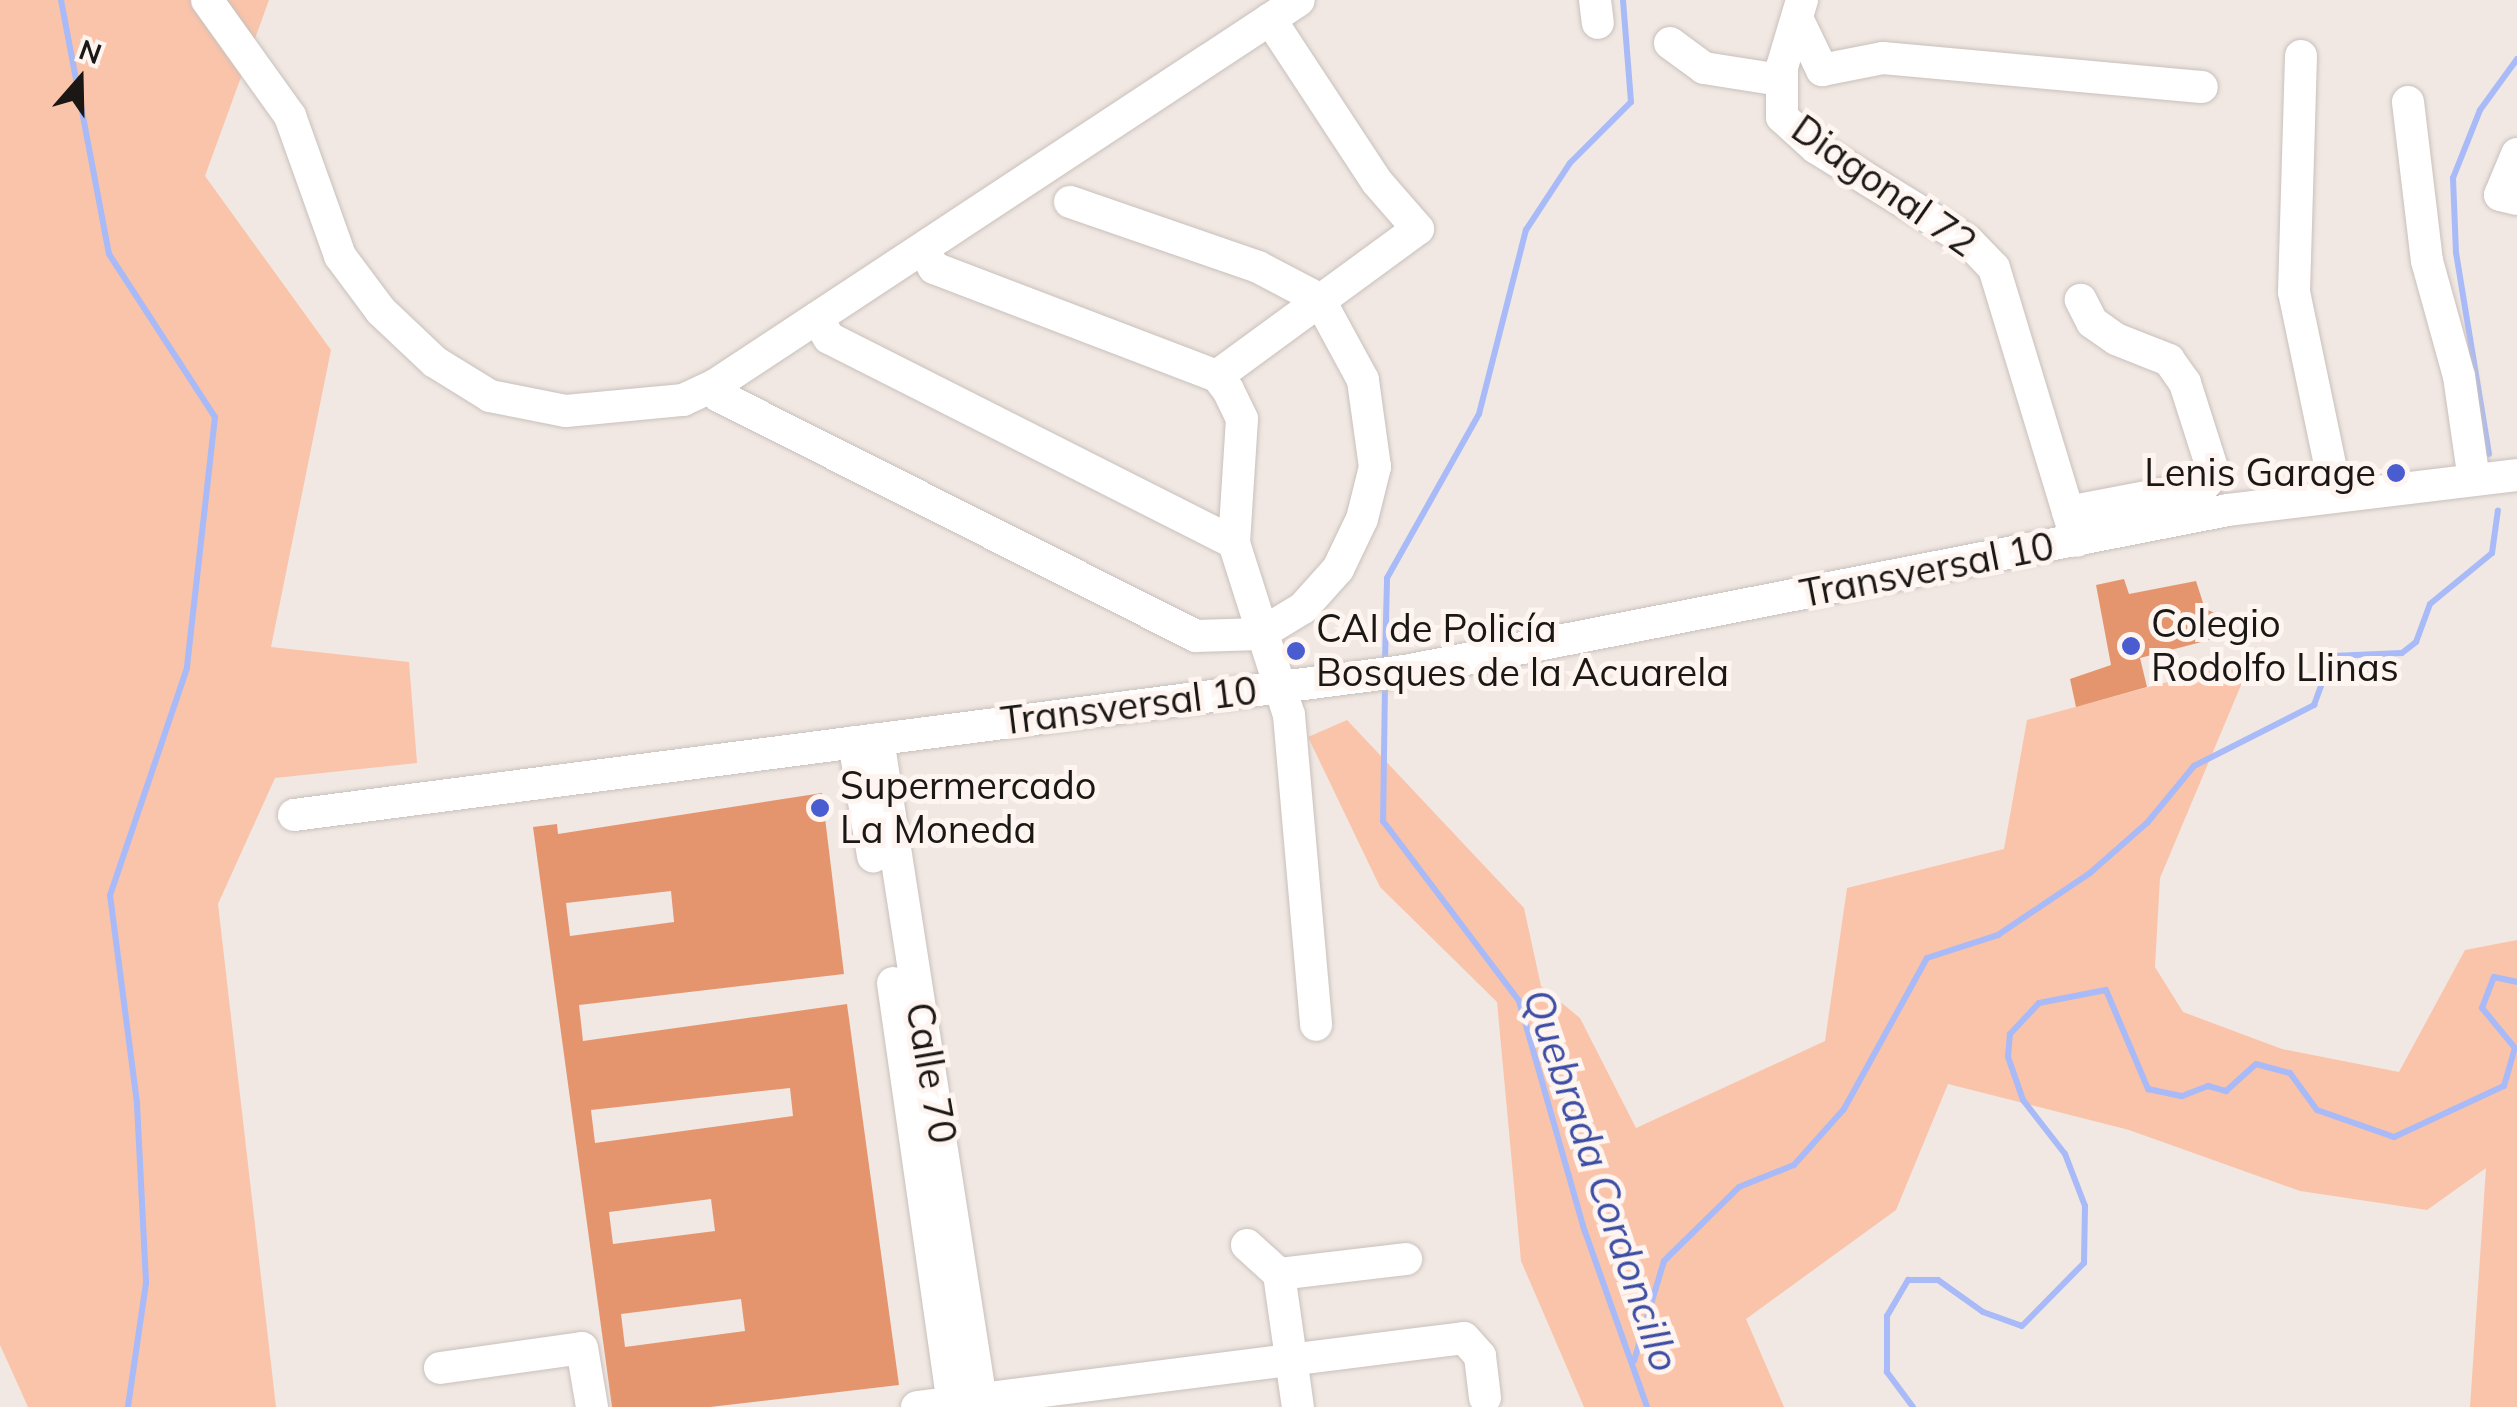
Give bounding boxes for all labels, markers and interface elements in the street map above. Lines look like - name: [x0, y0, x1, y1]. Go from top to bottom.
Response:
- north arrow: [30, 30, 130, 130]
- text: N: [75, 31, 106, 71]
- street label: Diagonal 72: [1783, 106, 1985, 266]
- place label: Lenis Garage: [2144, 450, 2376, 496]
- marker: Lenis Garage: [2385, 462, 2407, 484]
- street label: Transversal 10: [1796, 523, 2058, 617]
- place label: Colegio Rodolfo Llinas: [2151, 601, 2399, 690]
- place label: CAI de Policía Bosques de la Acuarela: [1316, 606, 1729, 696]
- marker: Colegio Rodolfo Llinas: [2120, 635, 2142, 657]
- marker: CAI de Policía Bosques de la Acuarela: [1285, 640, 1307, 662]
- street label: Transversal 10: [998, 668, 1260, 744]
- place label: Supermercado La Moneda: [840, 763, 1096, 852]
- marker: Supermercado La Moneda: [809, 797, 831, 819]
- water label: Quebrada Cordoncillo: [1514, 983, 1690, 1377]
- street label: Calle 70: [896, 999, 966, 1147]

